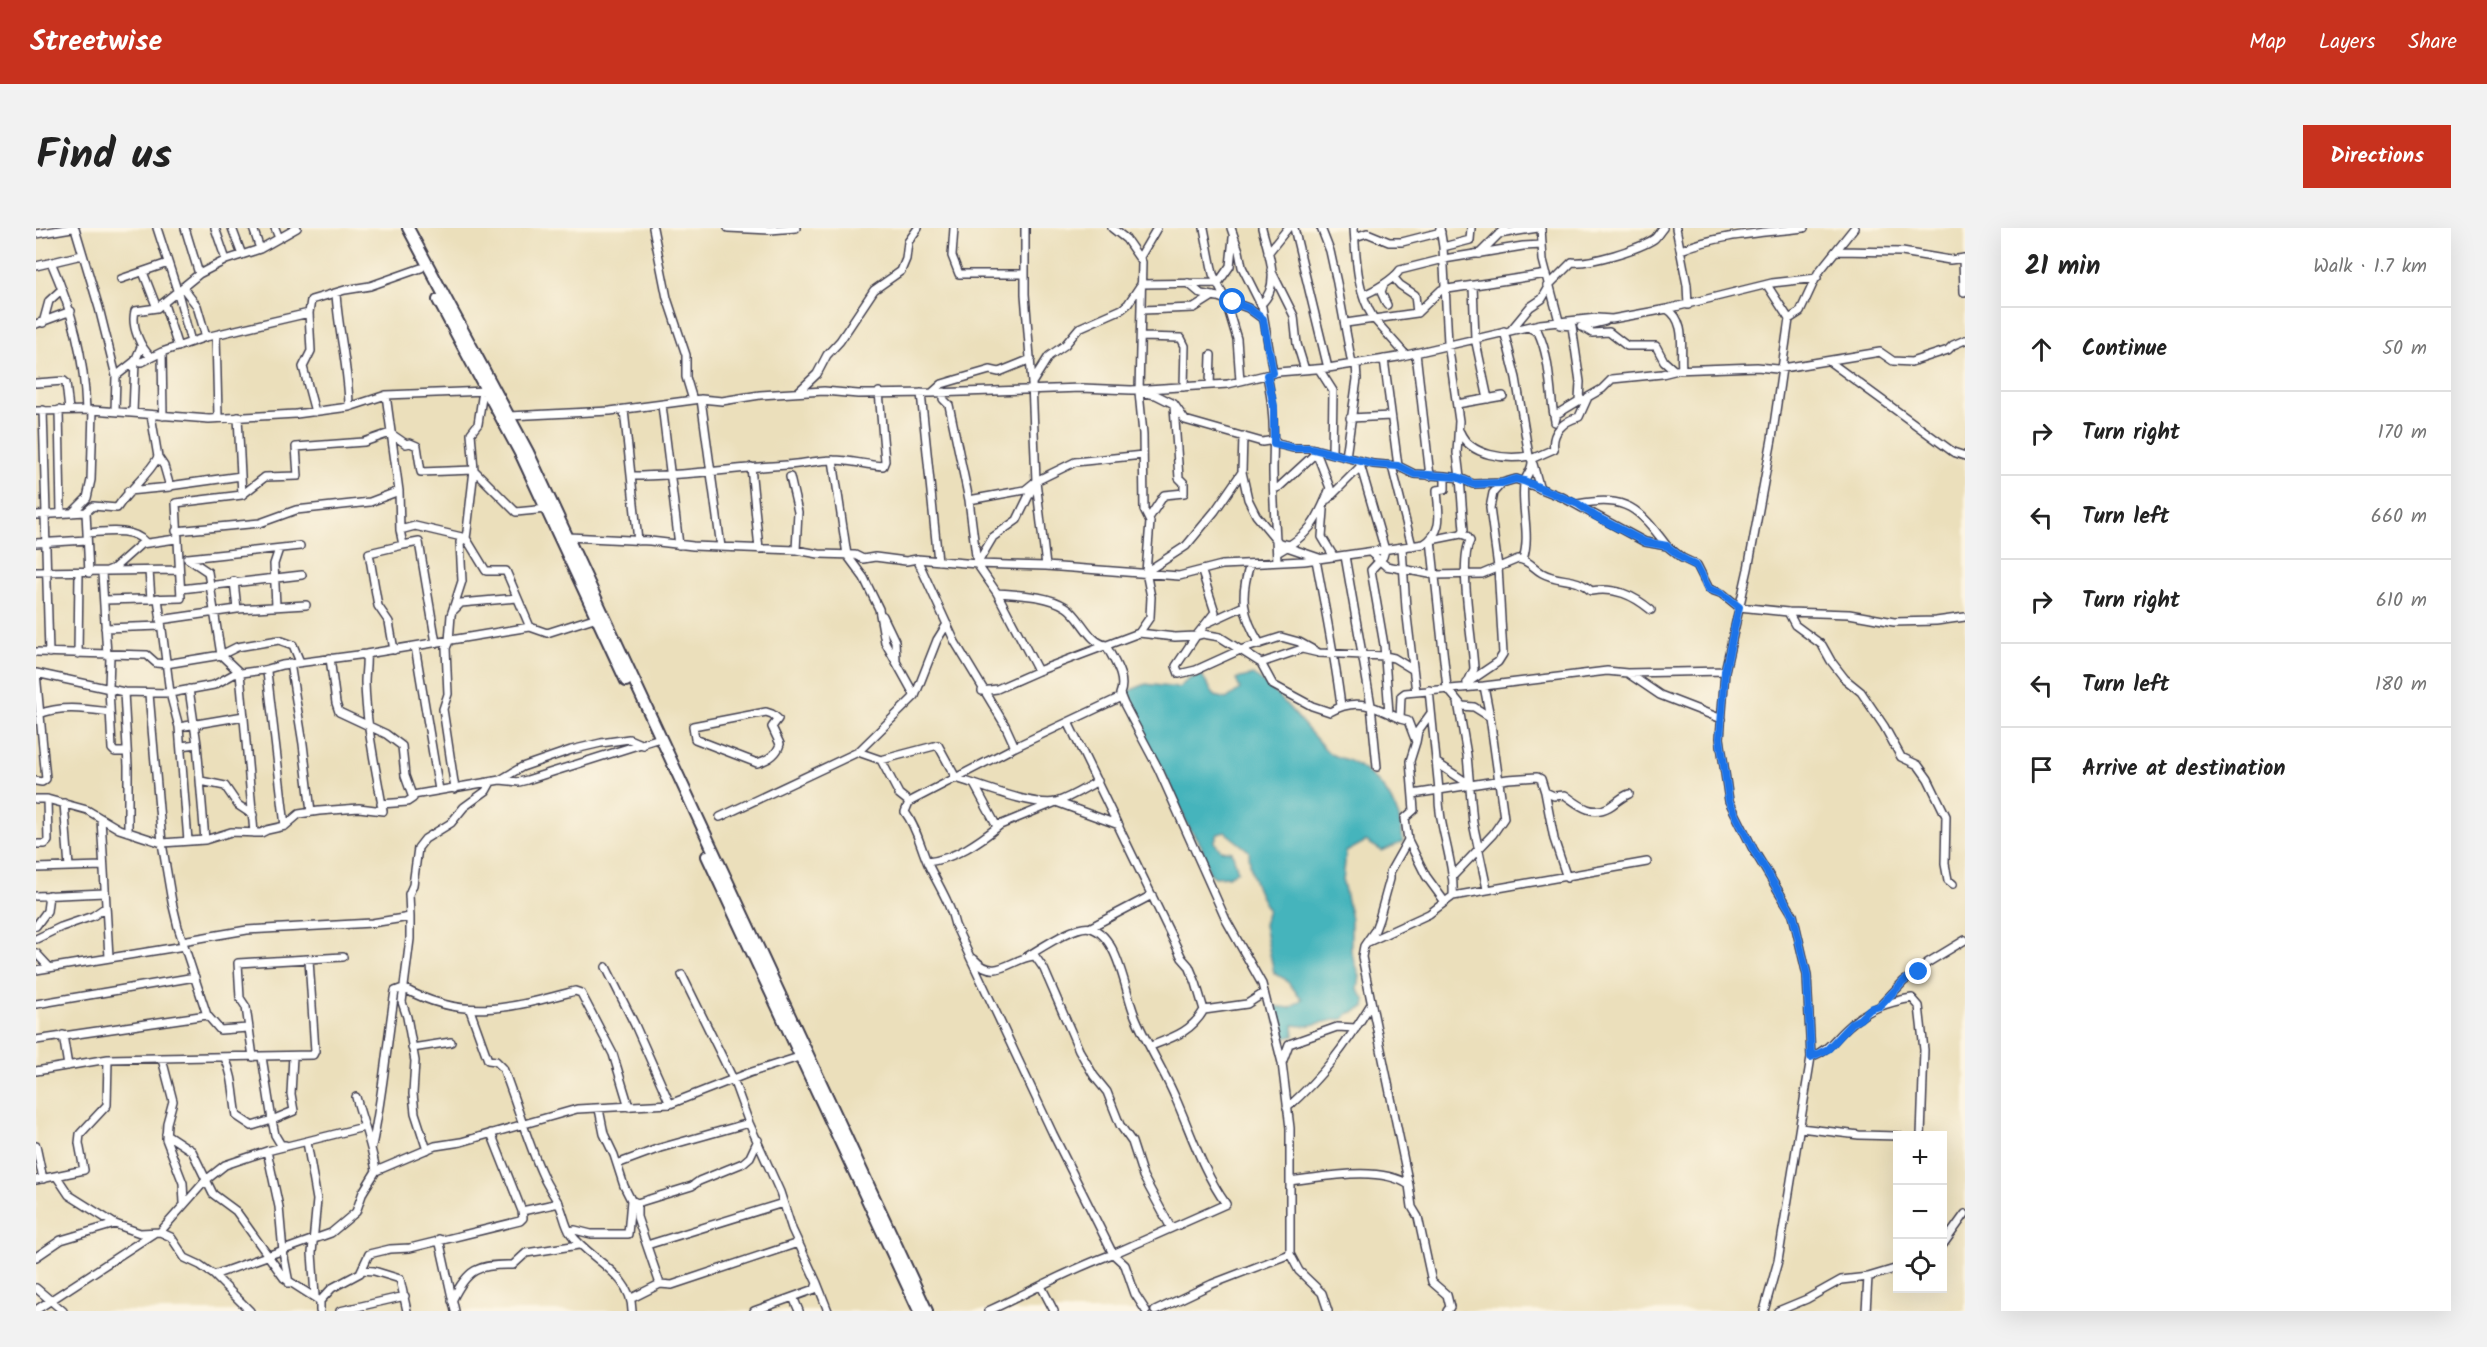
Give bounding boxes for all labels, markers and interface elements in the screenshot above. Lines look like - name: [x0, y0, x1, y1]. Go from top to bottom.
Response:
- text: Streetwise: [30, 20, 162, 65]
- text: Map: [2249, 26, 2286, 59]
- text: Layers: [2319, 26, 2375, 59]
- text: Share: [2408, 26, 2457, 59]
- text: Find us: [36, 123, 172, 190]
- button: Directions: [2303, 125, 2451, 188]
- text: 21 min: [2025, 246, 2100, 288]
- text: Walk · 1.7 km: [2313, 251, 2427, 283]
- route start: [1219, 288, 1245, 314]
- text: Continue: [2082, 332, 2167, 367]
- icon: ahead: [2025, 333, 2058, 366]
- text: 50 m: [2382, 333, 2427, 365]
- text: Turn right: [2082, 416, 2180, 451]
- icon: right: [2025, 417, 2058, 450]
- text: 170 m: [2378, 417, 2427, 449]
- text: Turn left: [2082, 500, 2169, 535]
- icon: left: [2025, 501, 2058, 534]
- text: 660 m: [2371, 501, 2427, 533]
- text: Turn right: [2082, 584, 2180, 619]
- icon: right: [2025, 585, 2058, 618]
- text: 610 m: [2376, 585, 2427, 617]
- text: Turn left: [2082, 668, 2169, 703]
- icon: left: [2025, 669, 2058, 702]
- text: 180 m: [2375, 669, 2427, 701]
- text: Arrive at destination: [2082, 752, 2285, 787]
- icon: arrive: [2025, 753, 2058, 786]
- route end: [1905, 958, 1931, 984]
- map controls: [1893, 1131, 1947, 1293]
- button: +: [1893, 1131, 1947, 1185]
- button: −: [1893, 1185, 1947, 1239]
- button: locate: [1893, 1239, 1947, 1293]

